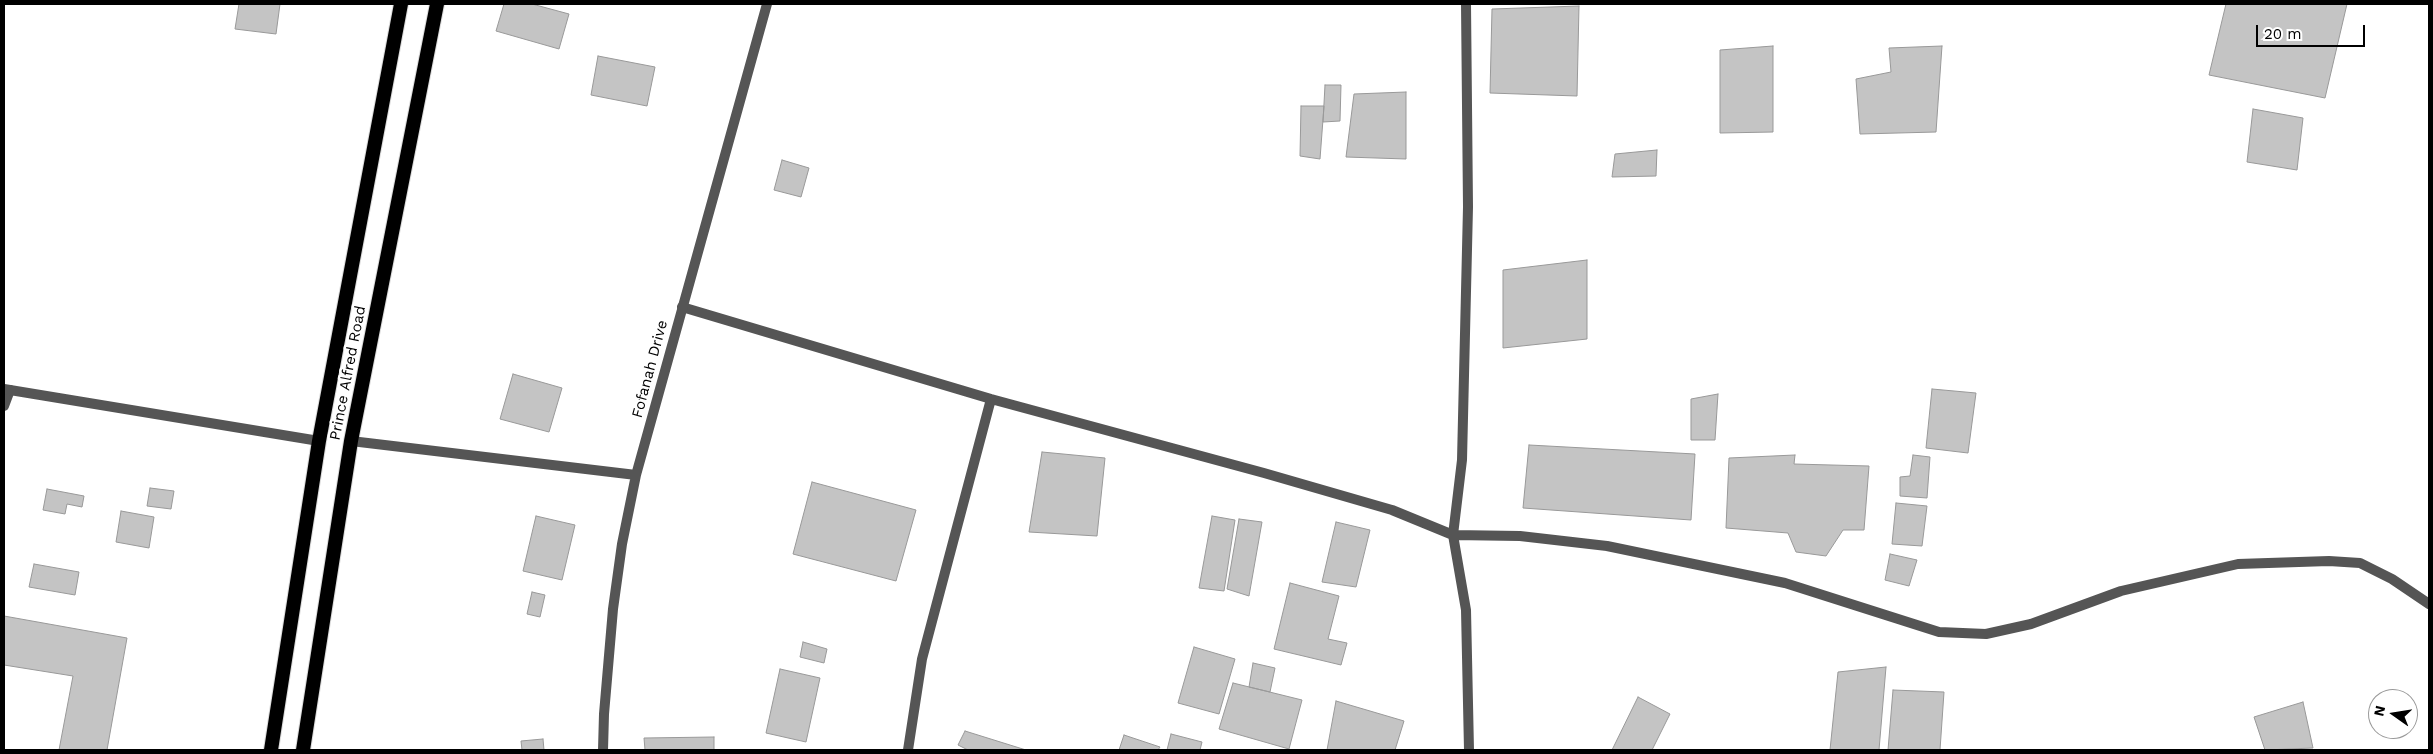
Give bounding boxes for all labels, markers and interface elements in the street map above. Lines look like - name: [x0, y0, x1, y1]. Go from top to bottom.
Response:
- scale bar: [2258, 15, 2367, 47]
- text: 20 m: [2264, 25, 2302, 43]
- street label: Prince Alfred Road: [326, 304, 370, 442]
- street label: Fofanah Drive: [628, 318, 672, 420]
- north arrow: [2368, 689, 2418, 739]
- text: N: [2370, 704, 2388, 718]

